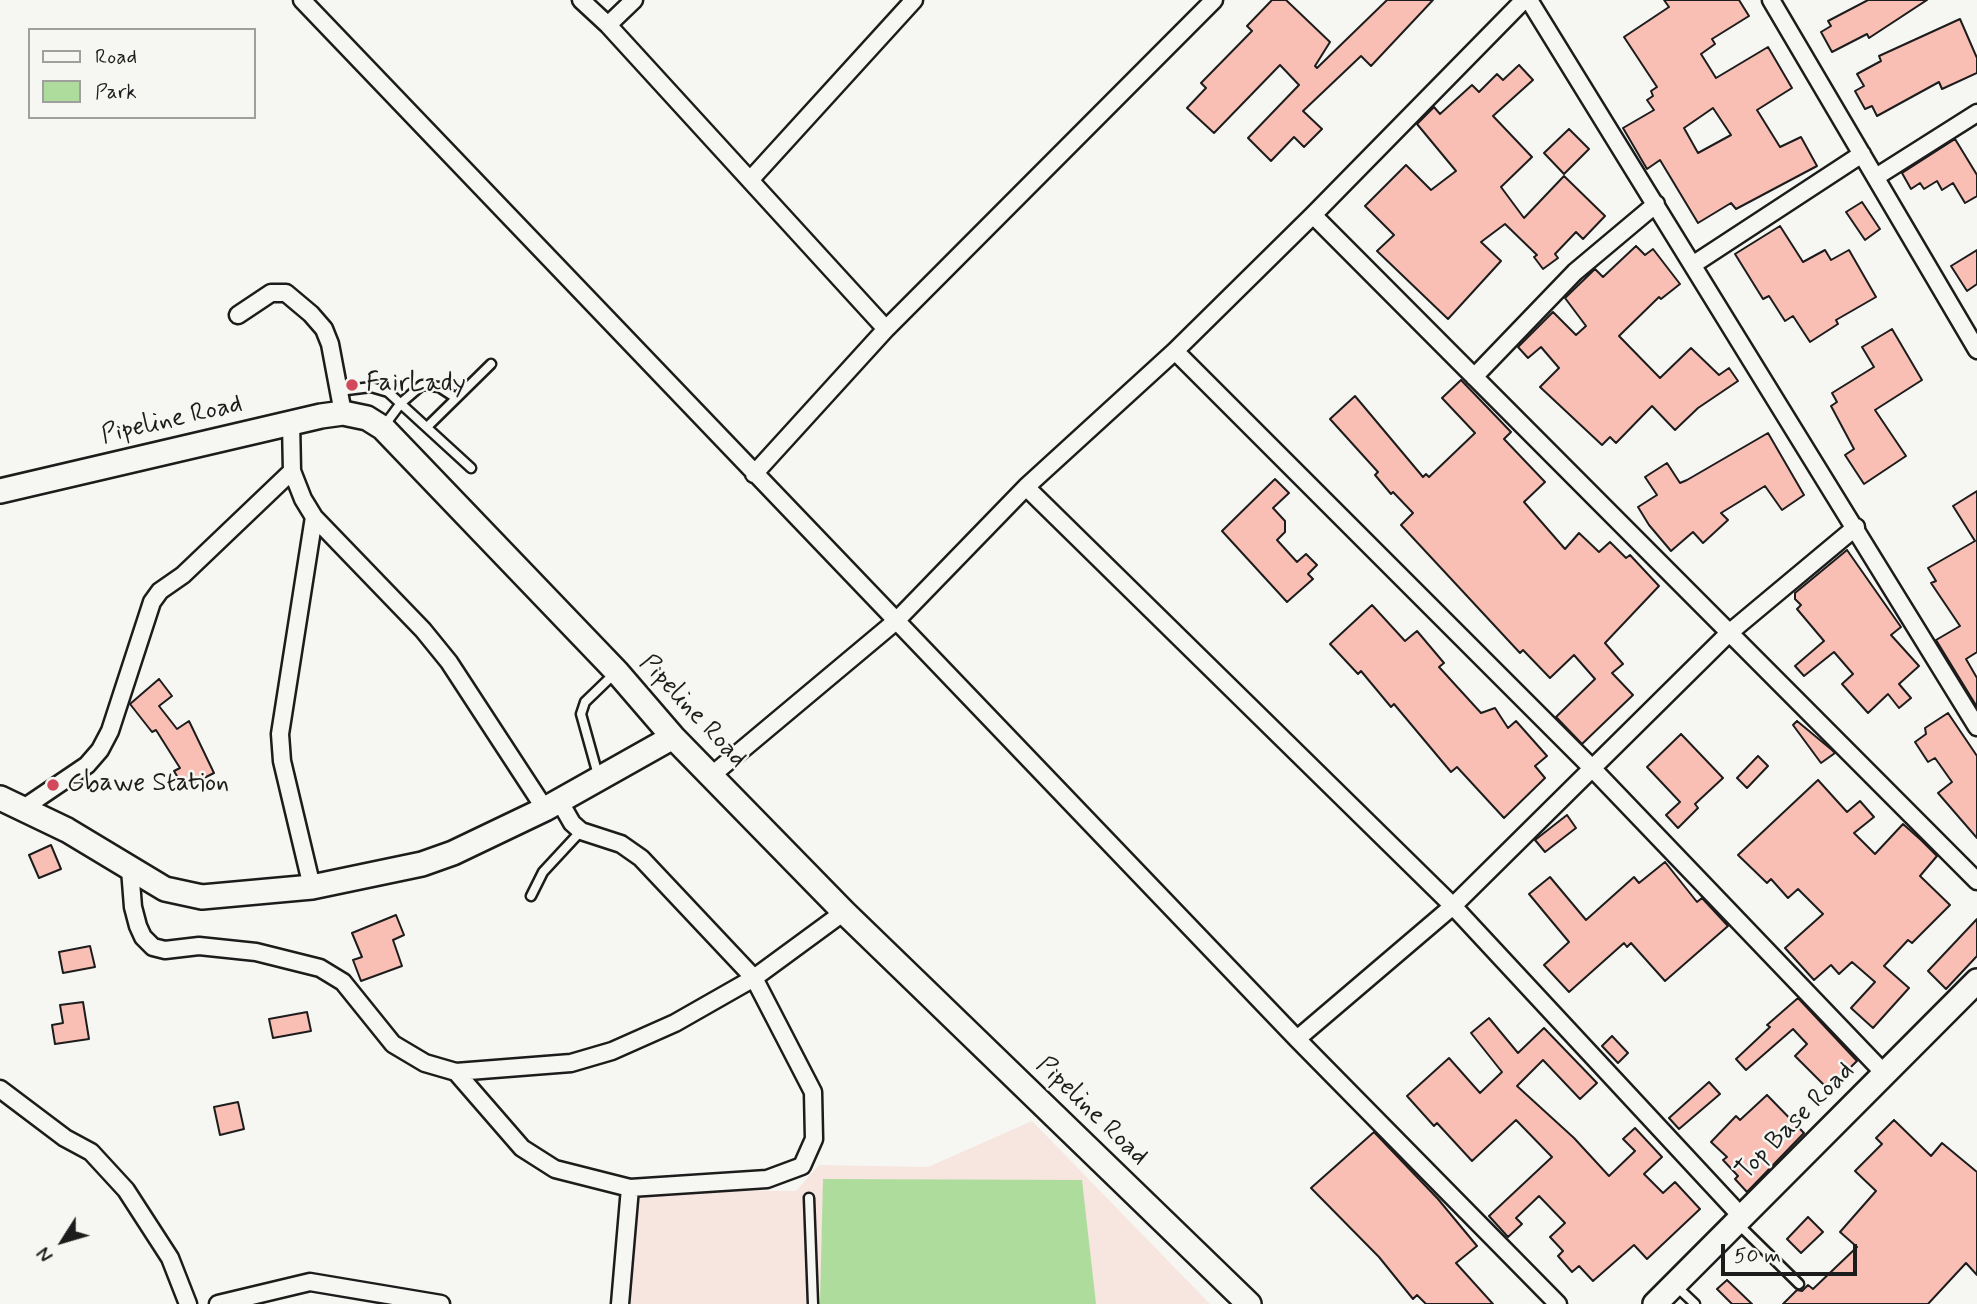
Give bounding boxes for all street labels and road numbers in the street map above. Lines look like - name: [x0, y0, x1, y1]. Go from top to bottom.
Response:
- street label: Pipeline Road: [98, 390, 246, 452]
- street label: Pipeline Road: [632, 649, 752, 775]
- street label: Pipeline Road: [1028, 1051, 1154, 1173]
- street label: Top Base Road: [1730, 1056, 1862, 1188]

